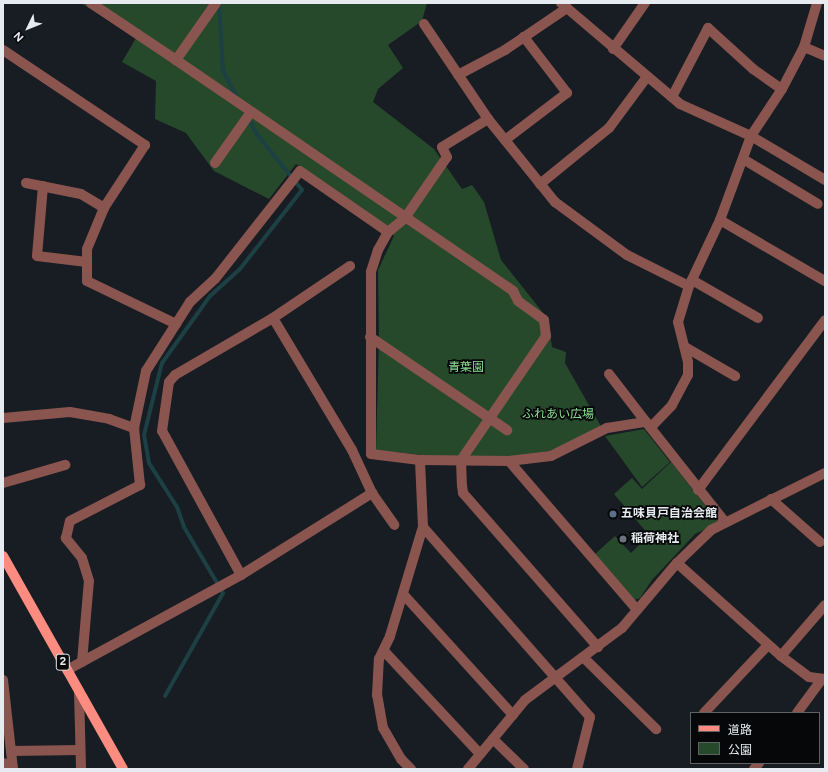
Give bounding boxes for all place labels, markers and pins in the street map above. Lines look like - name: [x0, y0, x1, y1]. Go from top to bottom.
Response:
- place label: 五味貝戸自治会館: [621, 507, 717, 521]
- marker: 五味貝戸自治会館: [608, 509, 618, 519]
- place label: 稲荷神社: [631, 532, 679, 546]
- marker: 稲荷神社: [618, 534, 628, 544]

